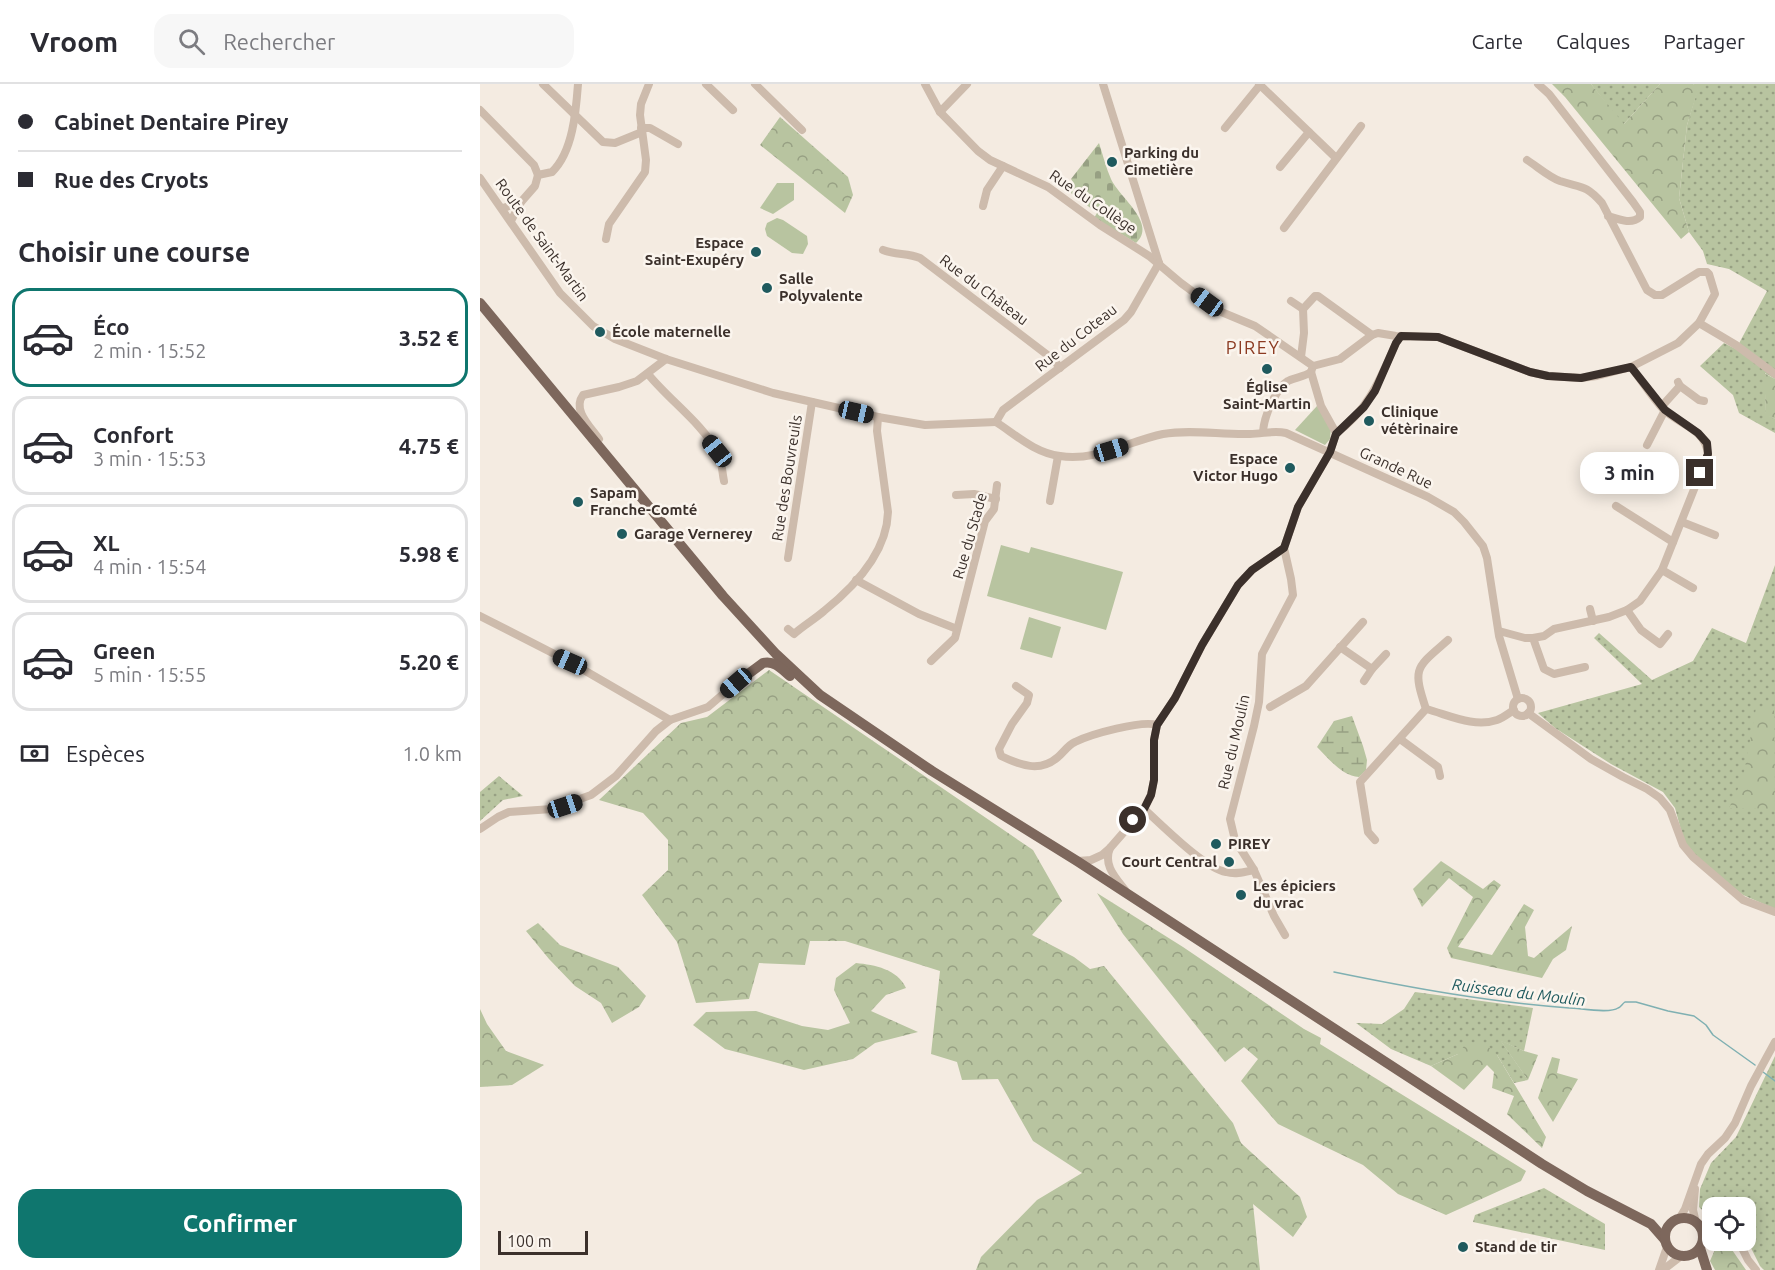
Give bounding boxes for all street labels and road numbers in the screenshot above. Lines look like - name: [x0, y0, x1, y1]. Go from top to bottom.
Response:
- street label: Rue du Collège: [1046, 166, 1140, 237]
- street label: Route de Saint-Martin: [492, 175, 592, 304]
- street label: Rue du Château: [937, 251, 1032, 328]
- street label: Rue du Coteau: [1032, 300, 1120, 375]
- street label: Rue des Bouvreuils: [768, 414, 805, 542]
- street label: Grande Rue: [1357, 443, 1435, 492]
- street label: Rue du Stade: [949, 491, 990, 581]
- street label: Rue du Moulin: [1214, 693, 1253, 791]

